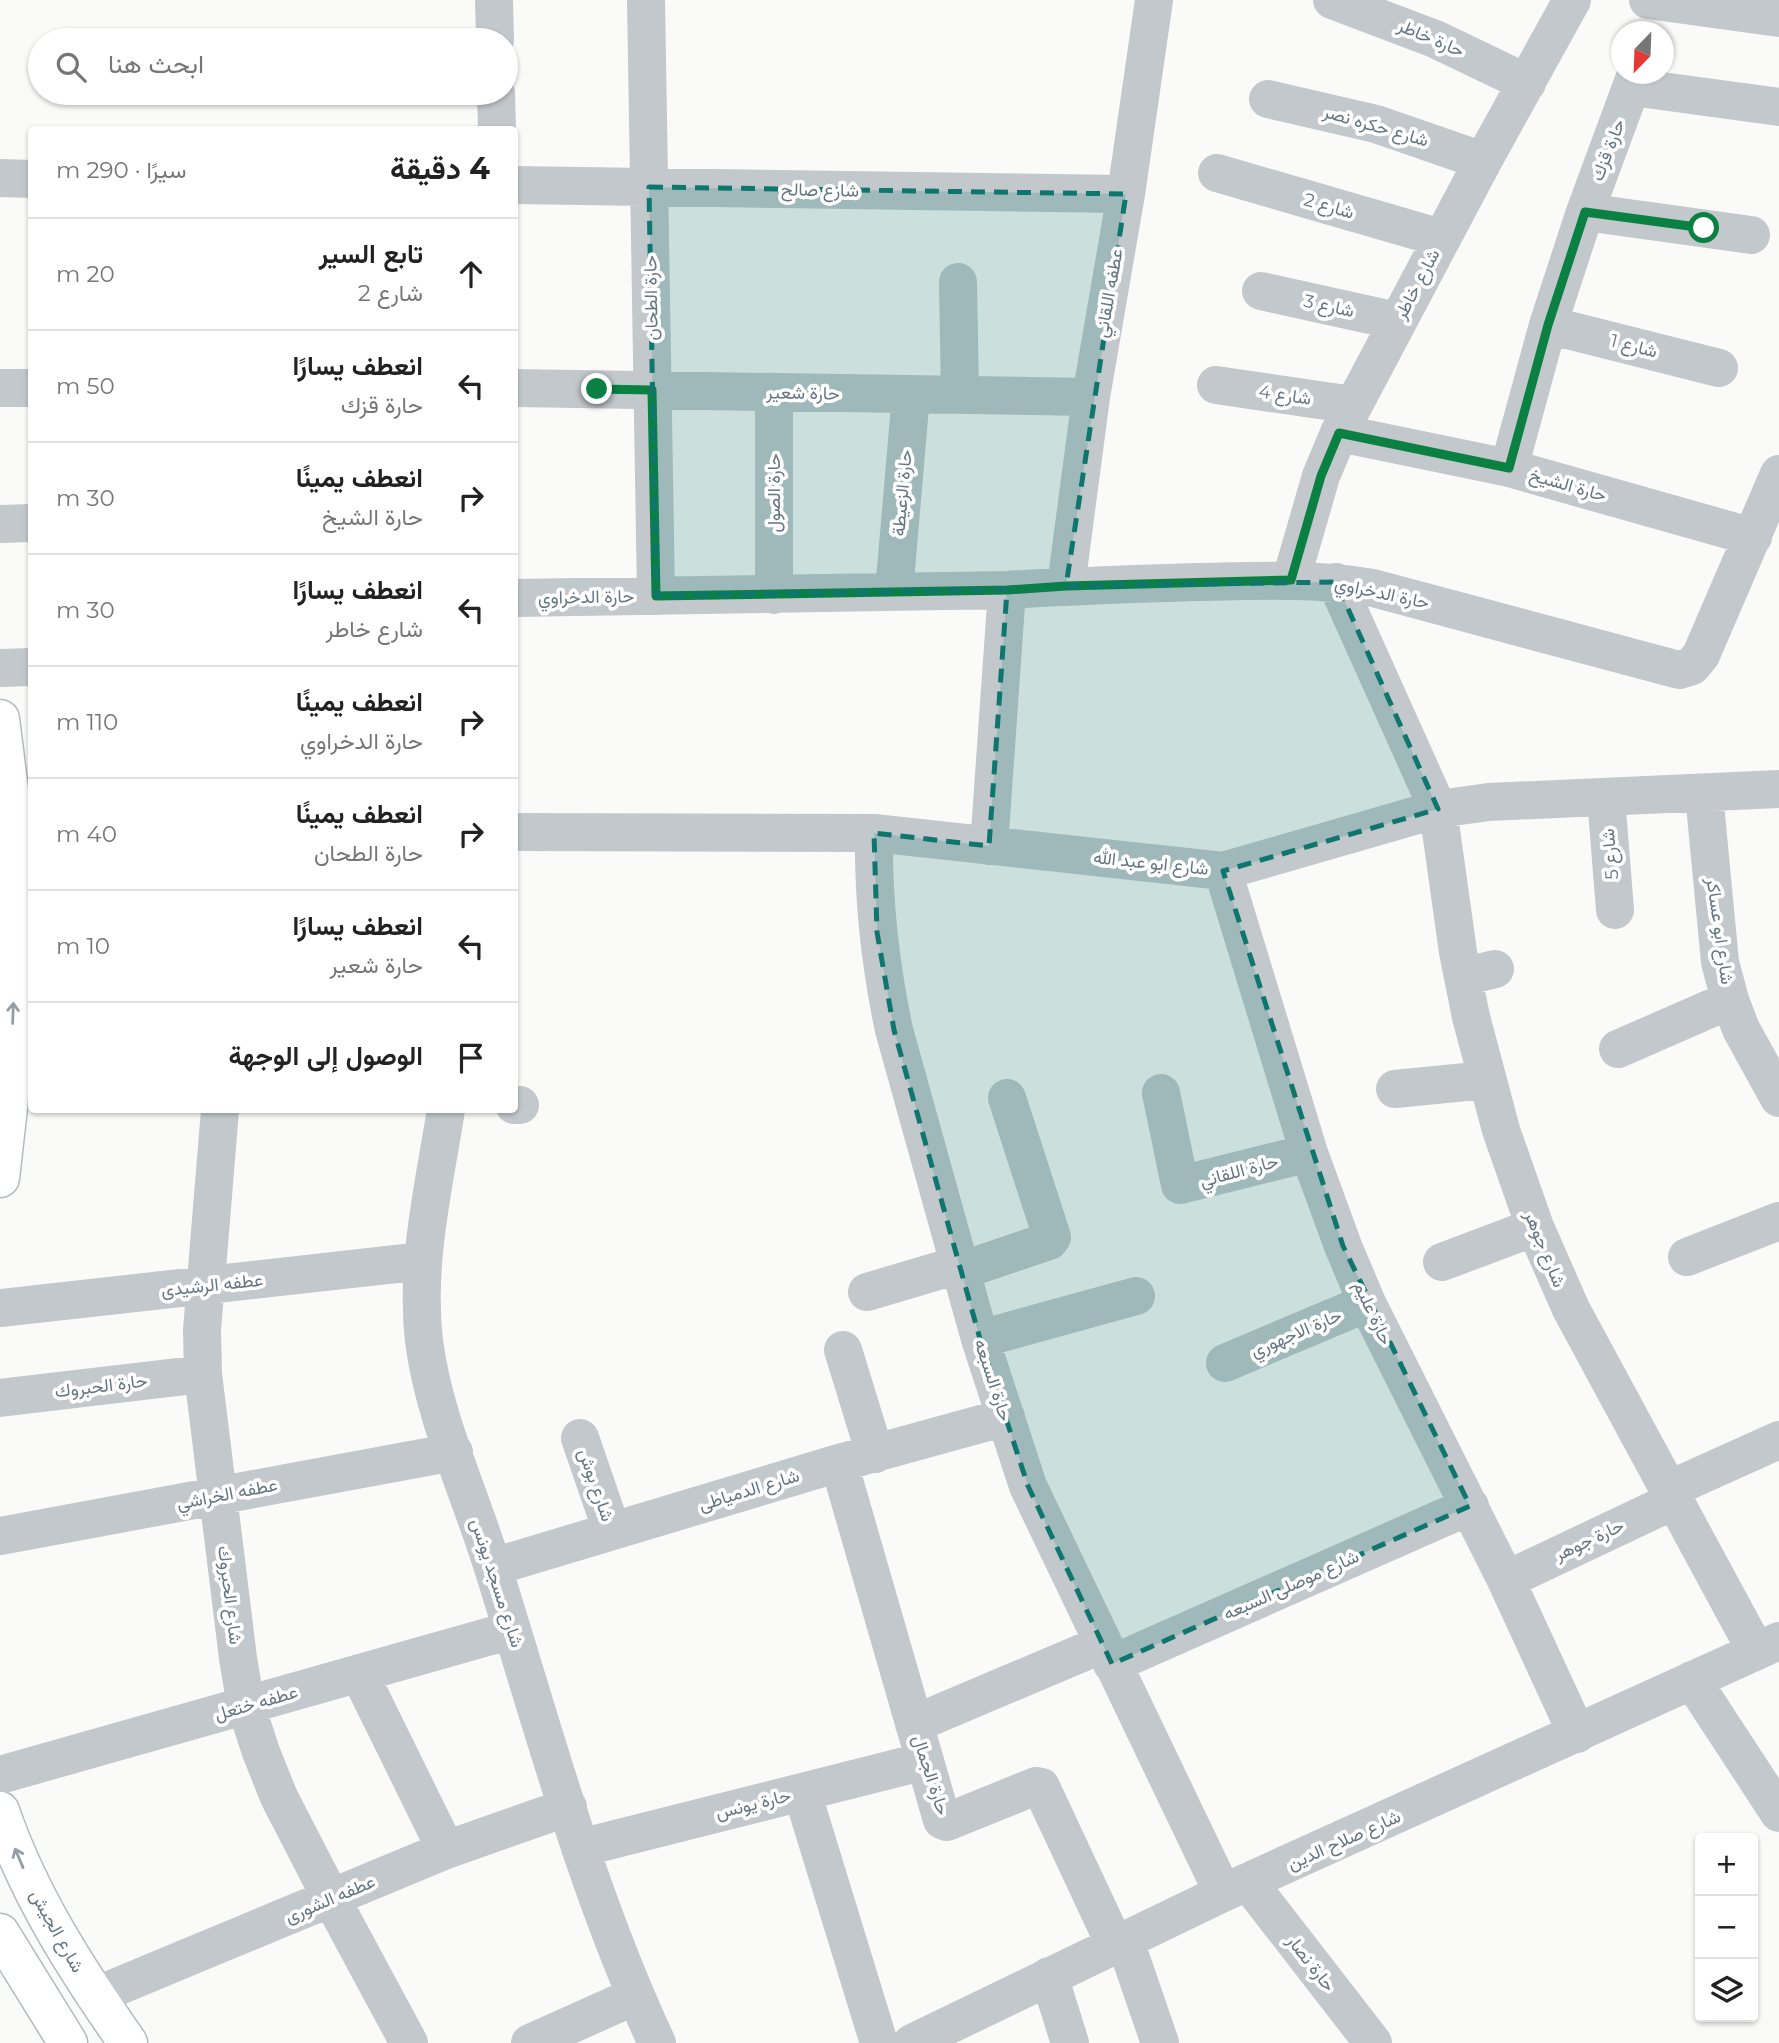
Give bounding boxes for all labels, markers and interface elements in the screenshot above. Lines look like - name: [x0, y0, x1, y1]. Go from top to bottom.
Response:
- street label: حارة خاطر: [1394, 14, 1468, 62]
- north arrow: [1611, 21, 1674, 84]
- search box: [28, 28, 518, 105]
- icon: search: [52, 48, 90, 86]
- text: ابحث هنا: [108, 48, 204, 80]
- street label: شارع حكره نصر: [1320, 100, 1431, 152]
- street label: حارة قزك: [1586, 116, 1630, 184]
- text: 4 دقيقة: [390, 150, 490, 187]
- text: سيرًا · 290 m: [56, 156, 187, 184]
- street label: شارع صالح: [781, 178, 859, 203]
- street label: شارع 2: [1301, 188, 1357, 225]
- route start: [1688, 212, 1719, 243]
- text: تابع السير: [319, 238, 423, 270]
- street label: شارع خاطر: [1389, 245, 1446, 324]
- street label: عطفه اللقاني: [1090, 247, 1132, 340]
- icon: ahead: [452, 255, 490, 293]
- street label: حارة الطحان: [639, 255, 663, 341]
- text: 20 m: [56, 260, 115, 288]
- text: شارع 2: [358, 279, 423, 307]
- street label: شارع 3: [1302, 290, 1356, 323]
- street label: شارع 1: [1608, 330, 1660, 363]
- text: انعطف يسارًا: [293, 350, 423, 382]
- icon: left: [452, 367, 490, 405]
- text: 50 m: [56, 372, 115, 400]
- route end: [581, 373, 612, 404]
- street label: شارع 4: [1257, 380, 1313, 411]
- street label: حارة شعير: [765, 381, 840, 405]
- text: حارة قزك: [341, 391, 423, 419]
- street label: حارة الزعيطة: [887, 449, 917, 537]
- street label: حارة الصول: [763, 454, 785, 532]
- text: انعطف يمينًا: [296, 462, 423, 494]
- street label: حارة الشيخ: [1527, 464, 1609, 507]
- icon: right: [452, 479, 490, 517]
- text: 30 m: [56, 484, 115, 512]
- text: حارة الشيخ: [322, 503, 423, 531]
- street label: حارة الدخراوي: [1332, 572, 1431, 618]
- text: انعطف يسارًا: [293, 574, 423, 606]
- street label: حارة الدخراوي: [538, 585, 634, 613]
- icon: left: [452, 591, 490, 629]
- text: 30 m: [56, 596, 115, 624]
- text: شارع خاطر: [325, 615, 423, 643]
- text: انعطف يمينًا: [296, 686, 423, 718]
- icon: right: [452, 703, 490, 741]
- text: 110 m: [56, 708, 118, 736]
- text: حارة الدخراوي: [300, 727, 423, 755]
- text: انعطف يمينًا: [296, 798, 423, 830]
- icon: right: [452, 815, 490, 853]
- text: 40 m: [56, 820, 117, 848]
- street label: شارع 5: [1597, 827, 1624, 880]
- text: حارة الطحان: [314, 839, 423, 867]
- street label: شارع ابو عبد الله: [1092, 846, 1210, 881]
- street label: شارع ابو عساكر: [1701, 875, 1738, 986]
- text: انعطف يسارًا: [293, 910, 423, 942]
- icon: left: [452, 927, 490, 965]
- text: 10 m: [56, 932, 110, 960]
- text: حارة شعير: [329, 951, 423, 979]
- one-way arrow: [6, 1002, 19, 1025]
- icon: arrive: [452, 1039, 490, 1077]
- text: الوصول إلى الوجهة: [229, 1040, 423, 1072]
- street label: حارة اللقاني: [1197, 1150, 1282, 1196]
- street label: شارع جوهر: [1518, 1207, 1570, 1291]
- street label: عطفه الرشيدى: [160, 1269, 264, 1301]
- street label: حارة عليم: [1348, 1278, 1397, 1349]
- street label: حارة الاجهوري: [1247, 1304, 1346, 1366]
- street label: حارة السبعه: [969, 1336, 1017, 1424]
- street label: حارة الحبروك: [53, 1369, 149, 1403]
- street label: شارع بوش: [572, 1446, 619, 1525]
- street label: شارع الدمياطى: [696, 1464, 802, 1517]
- street label: عطفه الخراشي: [175, 1473, 280, 1518]
- street label: حارة جوهر: [1550, 1514, 1627, 1566]
- street label: شارع مسجد يونس: [465, 1516, 528, 1651]
- street label: شارع الحبروك: [212, 1544, 247, 1646]
- street label: شارع موصلى السبعه: [1220, 1545, 1363, 1626]
- street label: عطفه ختعل: [212, 1681, 300, 1725]
- street label: حارة الجمال: [908, 1732, 954, 1818]
- street label: حارة يونس: [713, 1784, 793, 1824]
- street label: شارع صلاح الدين: [1284, 1805, 1404, 1876]
- map controls: [1695, 1833, 1758, 2022]
- button: +: [1695, 1833, 1758, 1896]
- one-way arrow: [11, 1848, 24, 1869]
- street label: عطفه الشورى: [282, 1870, 378, 1928]
- street label: شارع الجيش: [24, 1886, 89, 1977]
- button: −: [1695, 1896, 1758, 1959]
- street label: حارة نصار: [1281, 1929, 1340, 1996]
- button: layers: [1695, 1959, 1758, 2022]

